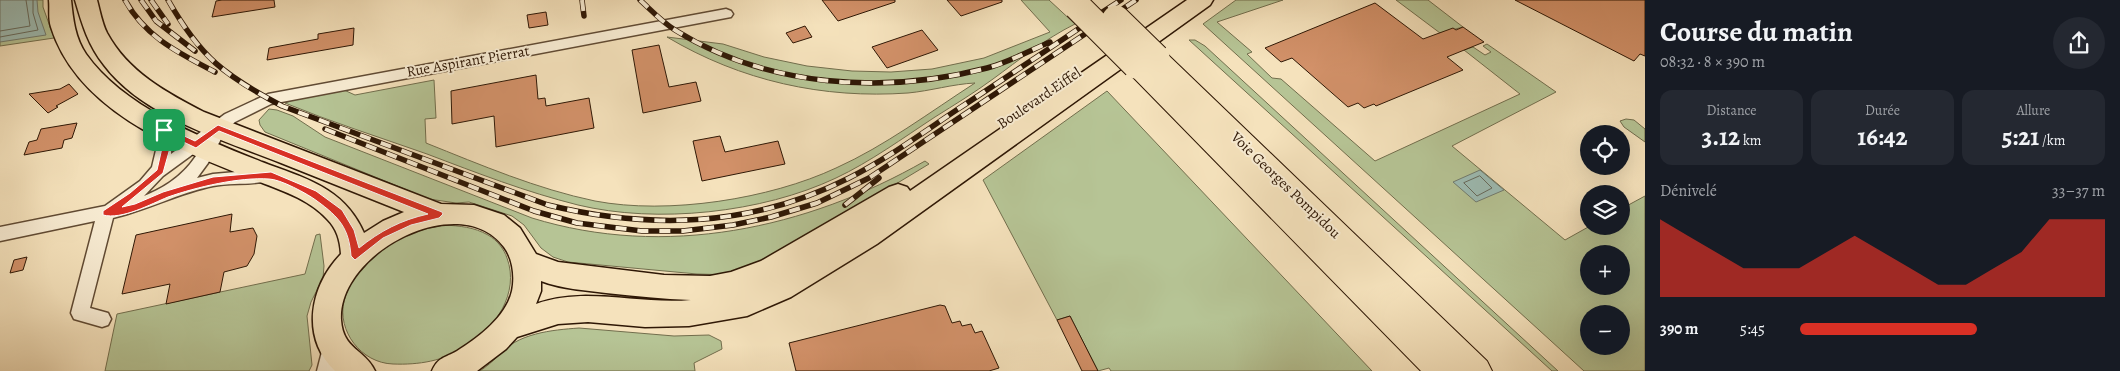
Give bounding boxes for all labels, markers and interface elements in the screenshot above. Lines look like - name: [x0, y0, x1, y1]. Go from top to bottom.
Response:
- text: Course du matin: [1660, 13, 1853, 51]
- button: share: [2053, 17, 2105, 69]
- street label: Rue Aspirant Pierrat: [405, 40, 531, 82]
- text: 08:32 · 8 × 390 m: [1660, 51, 1765, 73]
- street label: Boulevard Eiffel: [993, 62, 1085, 133]
- text: Distance: [1706, 101, 1757, 120]
- text: Durée: [1865, 101, 1900, 120]
- text: Allure: [2017, 101, 2050, 120]
- pin: [143, 109, 185, 151]
- icon: arrive: [150, 116, 178, 144]
- text: 3.12: [1701, 120, 1740, 154]
- text: 16:42: [1857, 120, 1908, 154]
- text: 5:21: [2002, 120, 2039, 154]
- map controls: [1580, 125, 1630, 355]
- button: locate: [1580, 125, 1630, 175]
- street label: Voie Georges Pompidou: [1226, 127, 1346, 243]
- text: km: [1740, 131, 1762, 150]
- text: /km: [2039, 131, 2065, 150]
- text: Dénivelé: [1660, 180, 1717, 202]
- text: 33–37 m: [2052, 180, 2105, 202]
- button: layers: [1580, 185, 1630, 235]
- button: +: [1580, 245, 1630, 295]
- button: −: [1580, 305, 1630, 355]
- text: 390 m: [1660, 318, 1699, 340]
- text: 5:45: [1740, 318, 1765, 340]

